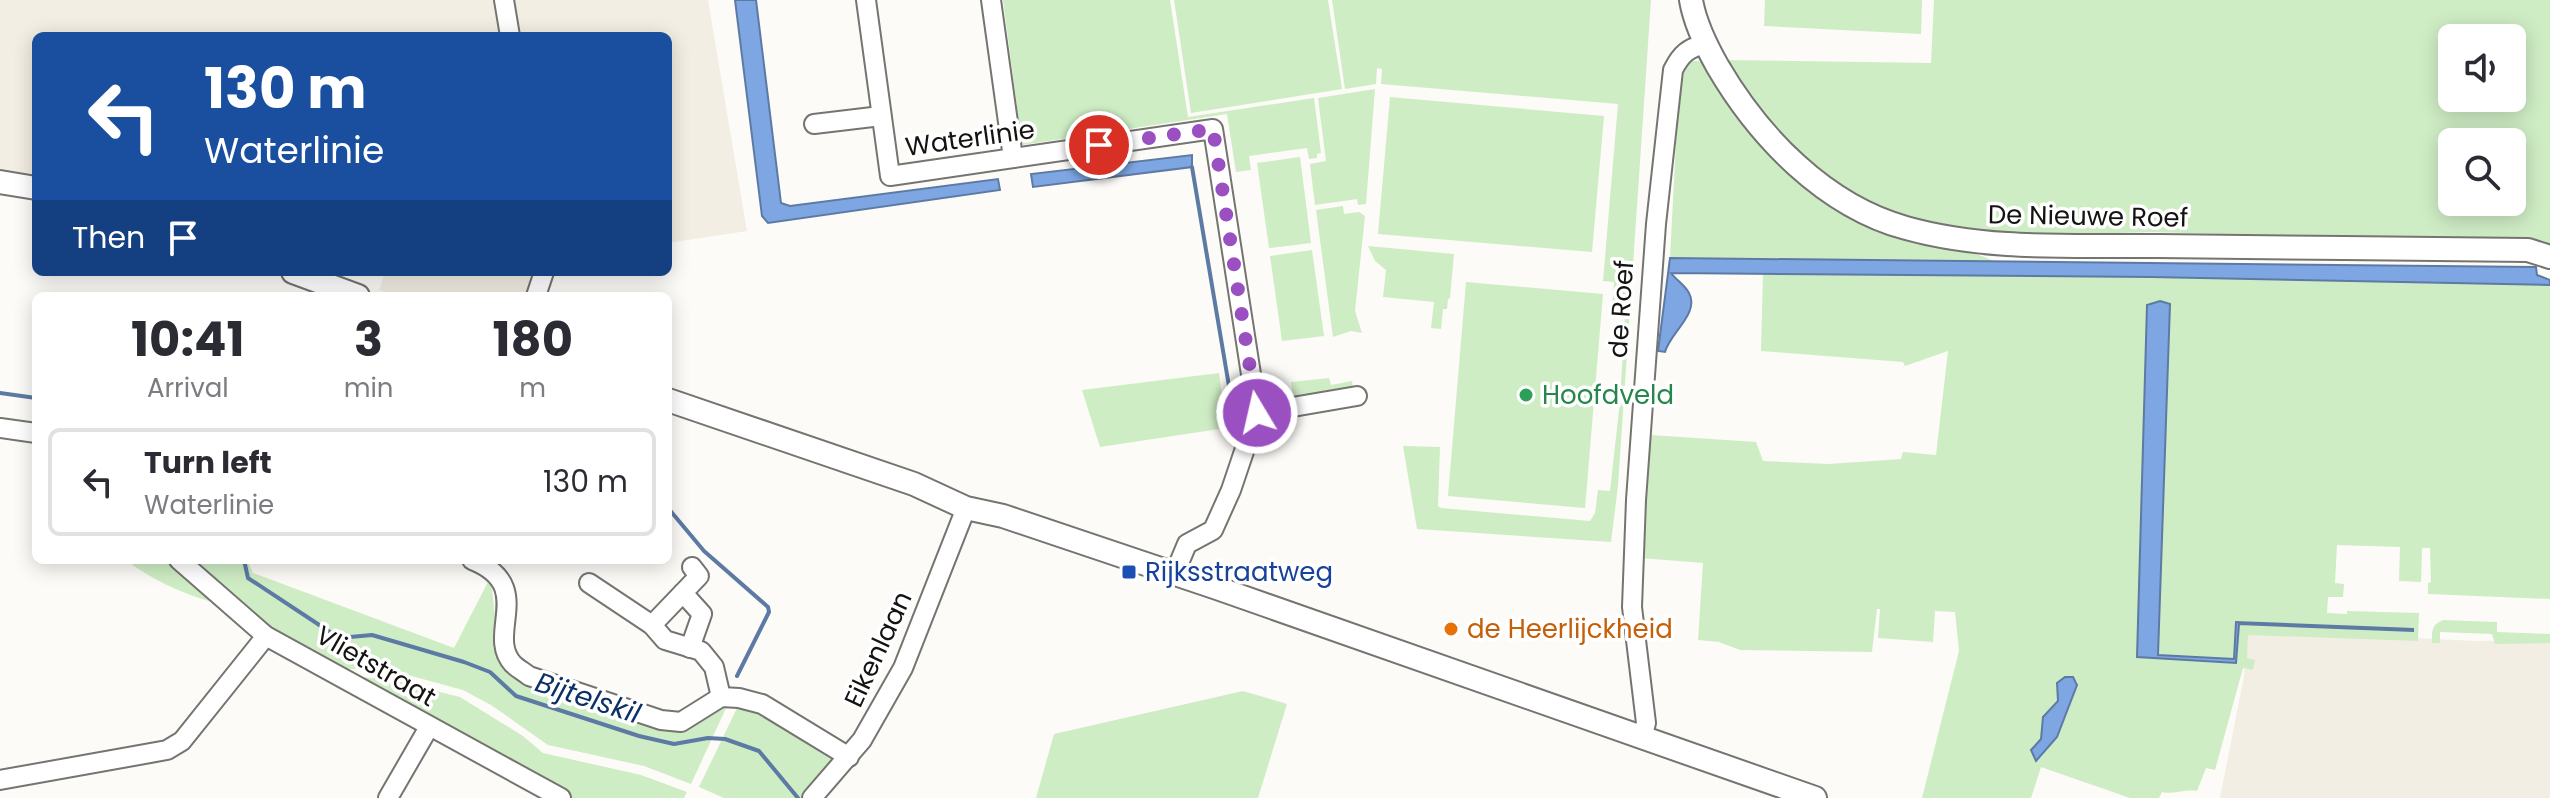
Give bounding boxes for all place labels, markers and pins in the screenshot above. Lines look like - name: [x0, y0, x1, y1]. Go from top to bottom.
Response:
- pin: [1065, 111, 1133, 179]
- place label: Hoofdveld: [1542, 377, 1674, 413]
- marker: Hoofdveld: [1517, 386, 1535, 404]
- place label: Rijksstraatweg: [1145, 554, 1333, 590]
- marker: Rijksstraatweg: [1120, 563, 1138, 581]
- place label: de Heerlijckheid: [1467, 611, 1673, 647]
- marker: de Heerlijckheid: [1442, 620, 1460, 638]

